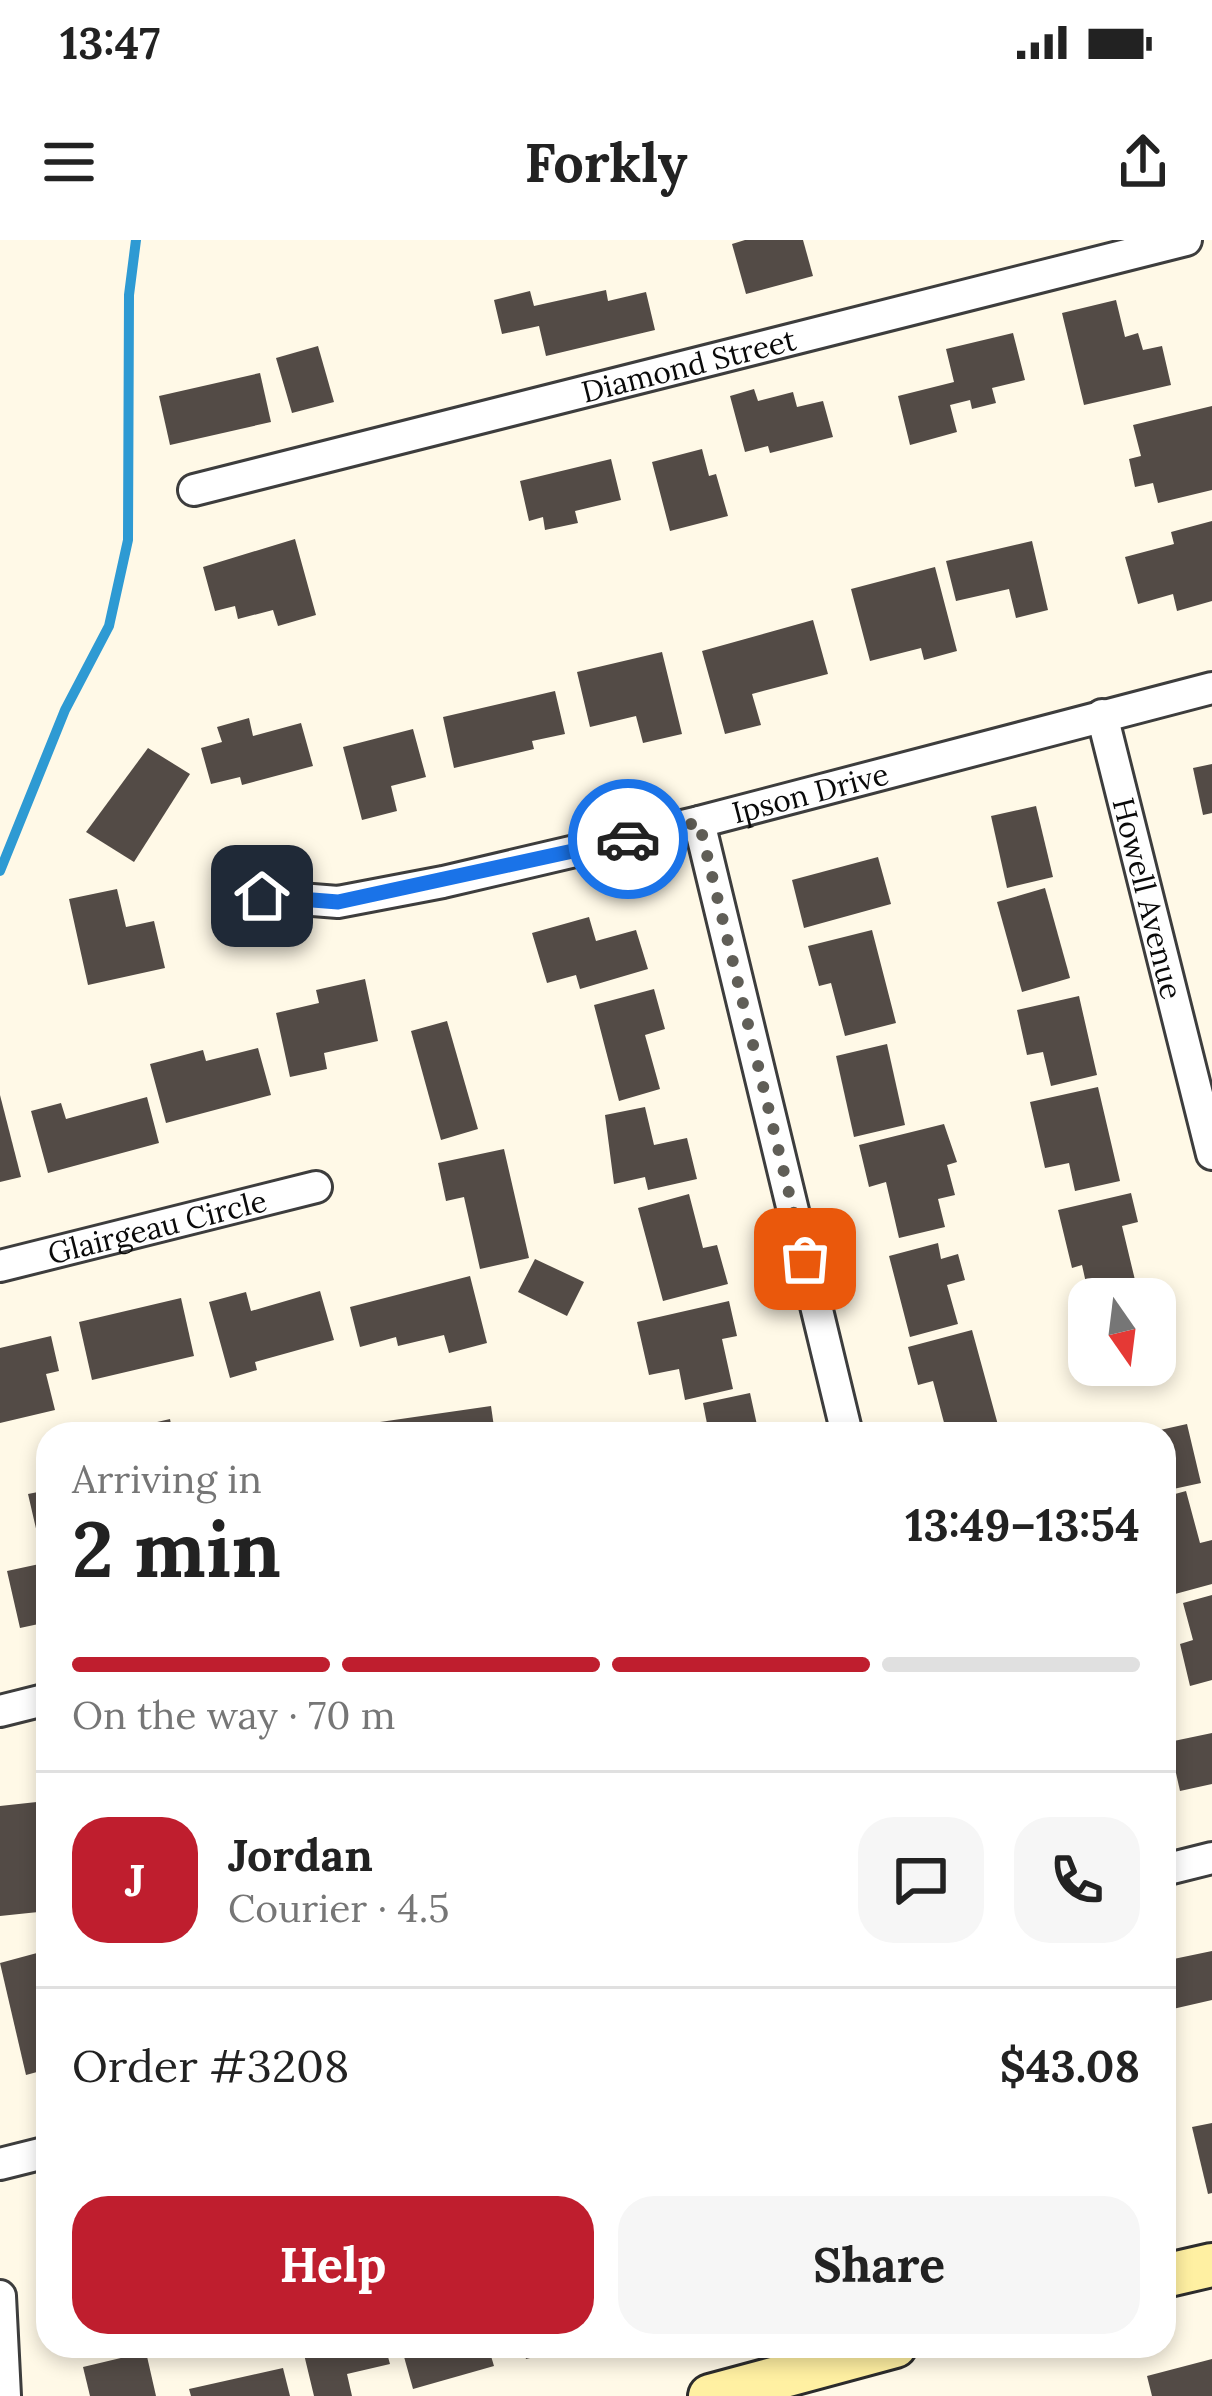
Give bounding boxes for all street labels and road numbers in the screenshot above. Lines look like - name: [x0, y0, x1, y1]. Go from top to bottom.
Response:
- street label: Diamond Street: [577, 320, 800, 411]
- street label: Ipson Drive: [728, 754, 892, 832]
- street label: Howell Avenue: [1104, 794, 1191, 1003]
- street label: Glairgeau Circle: [44, 1181, 271, 1272]

